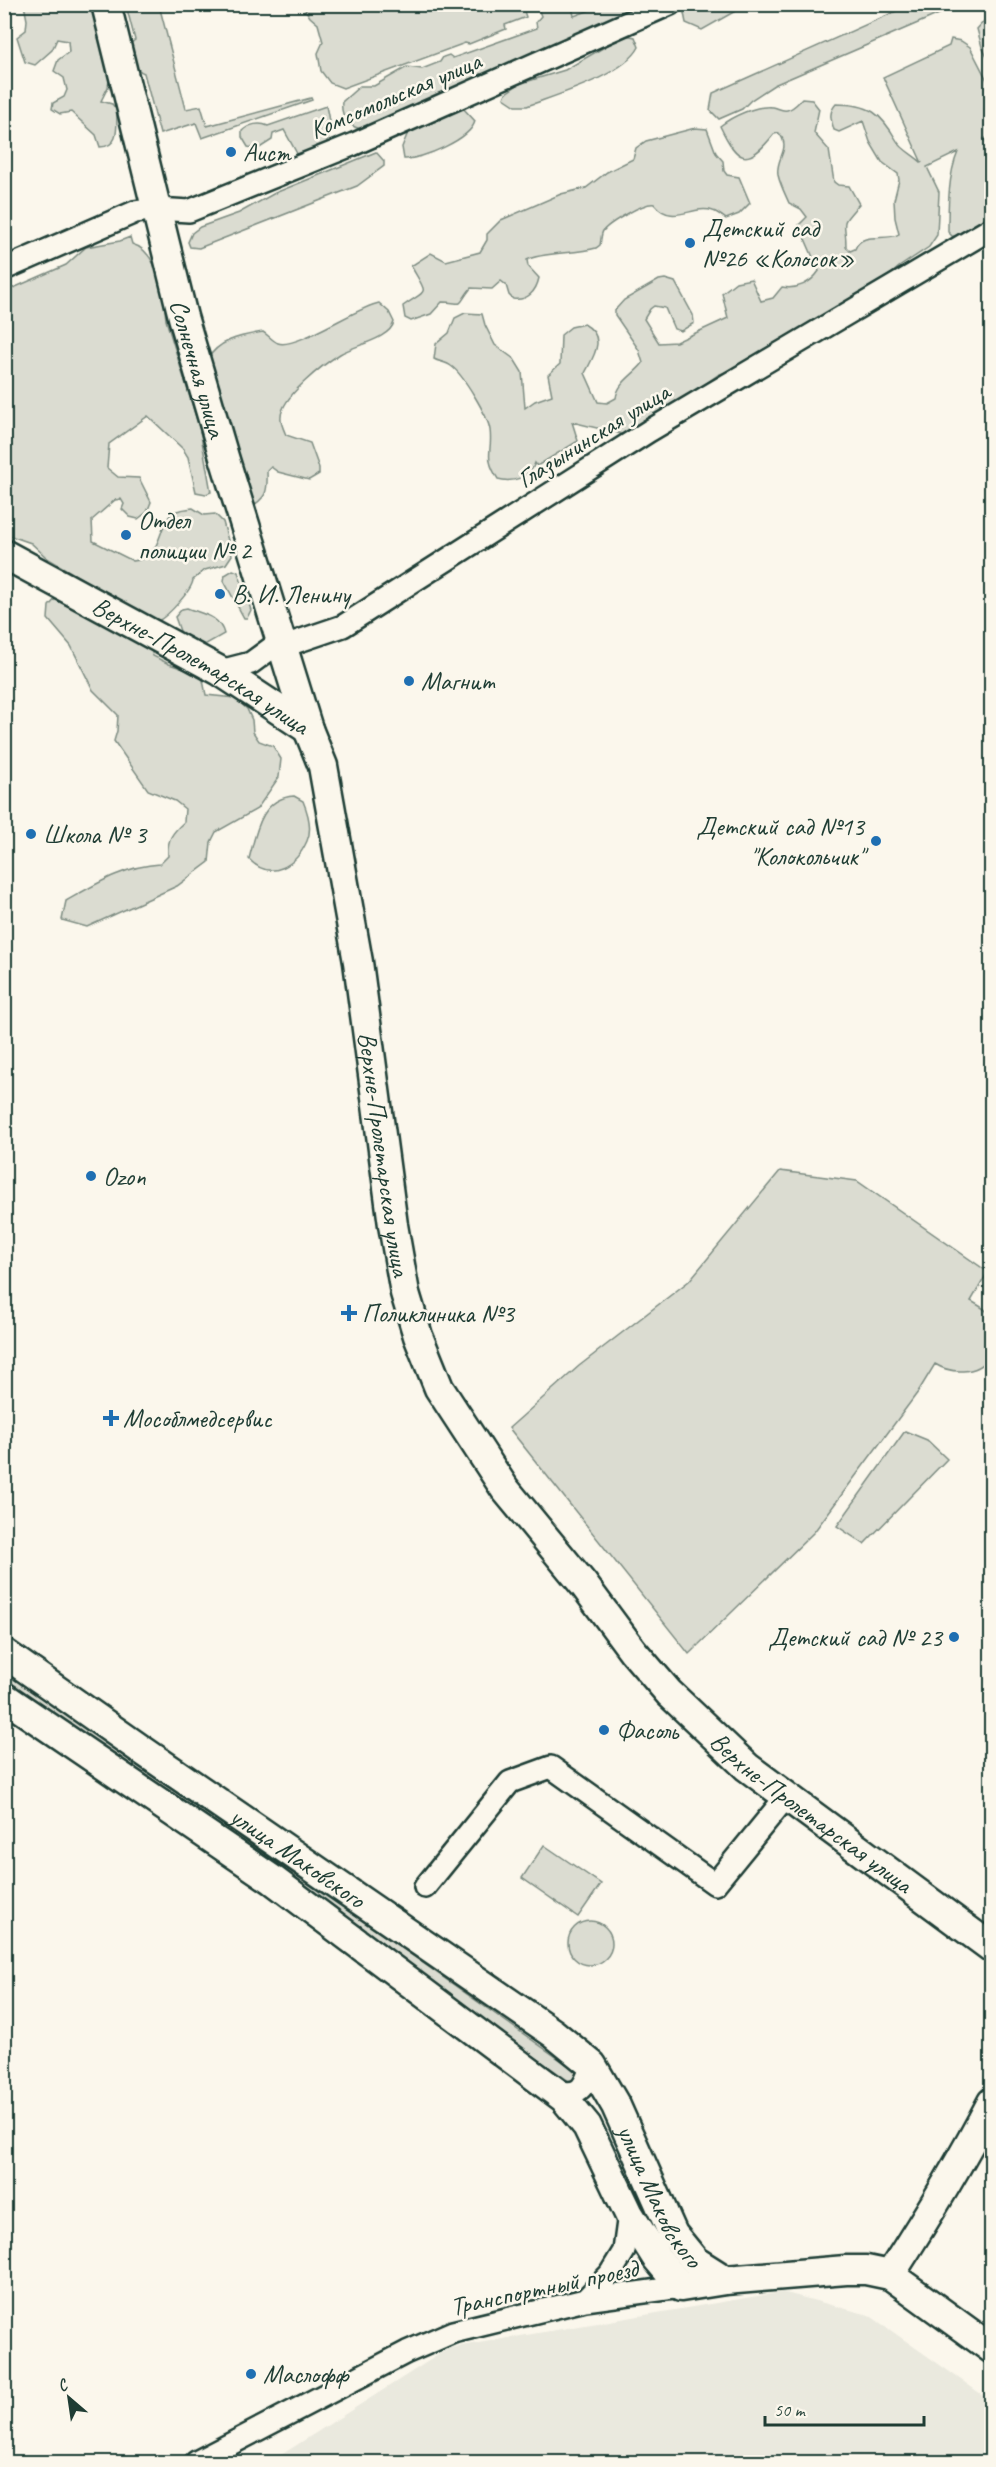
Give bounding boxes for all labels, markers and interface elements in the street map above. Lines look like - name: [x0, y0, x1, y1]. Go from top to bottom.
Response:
- street label: Комсомольская улица: [304, 44, 487, 146]
- place label: Аист: [243, 136, 293, 169]
- marker: Аист: [224, 145, 238, 159]
- place label: Детский сад №26 «Колосок»: [702, 212, 855, 275]
- marker: Детский сад №26 «Колосок»: [683, 236, 697, 250]
- street label: Солнечная улица: [162, 296, 234, 443]
- street label: Глазынинская улица: [511, 374, 678, 496]
- place label: Отдел полиции № 2: [138, 504, 253, 567]
- marker: Отдел полиции № 2: [119, 528, 133, 542]
- place label: В. И. Ленину: [232, 578, 352, 611]
- marker: В. И. Ленину: [213, 587, 227, 601]
- street label: Верхне-Пролетарская улица: [86, 589, 316, 743]
- place label: Магнит: [421, 665, 496, 698]
- marker: Магнит: [402, 674, 416, 688]
- place label: Детский сад №13 "Колокольчик": [696, 810, 869, 873]
- place label: Школа № 3: [43, 818, 148, 851]
- marker: Школа № 3: [24, 827, 38, 841]
- marker: Детский сад №13 "Колокольчик": [869, 834, 883, 848]
- street label: Верхне-Пролетарская улица: [351, 1030, 418, 1281]
- place label: Ozon: [103, 1160, 146, 1193]
- marker: Ozon: [84, 1169, 98, 1183]
- place label: Поликлиника №3: [362, 1297, 516, 1330]
- marker: Поликлиника №3: [340, 1304, 358, 1322]
- place label: Мособлмедсервис: [123, 1402, 273, 1435]
- marker: Мособлмедсервис: [104, 1411, 118, 1425]
- place label: Детский сад № 23: [768, 1621, 944, 1654]
- marker: Детский сад № 23: [947, 1630, 961, 1644]
- place label: Фасоль: [616, 1714, 680, 1747]
- marker: Фасоль: [597, 1723, 611, 1737]
- street label: Верхне-Пролетарская улица: [703, 1725, 920, 1902]
- street label: улица Маковского: [222, 1799, 373, 1917]
- street label: улица Маковского: [609, 2118, 711, 2276]
- street label: Транспортный проезд: [447, 2251, 643, 2323]
- place label: Маслофф: [263, 2358, 350, 2391]
- marker: Маслофф: [244, 2367, 258, 2381]
- north arrow: [39, 2368, 99, 2428]
- text: С: [54, 2374, 72, 2396]
- scale bar: [765, 2389, 924, 2427]
- text: 50 m: [774, 2399, 807, 2421]

